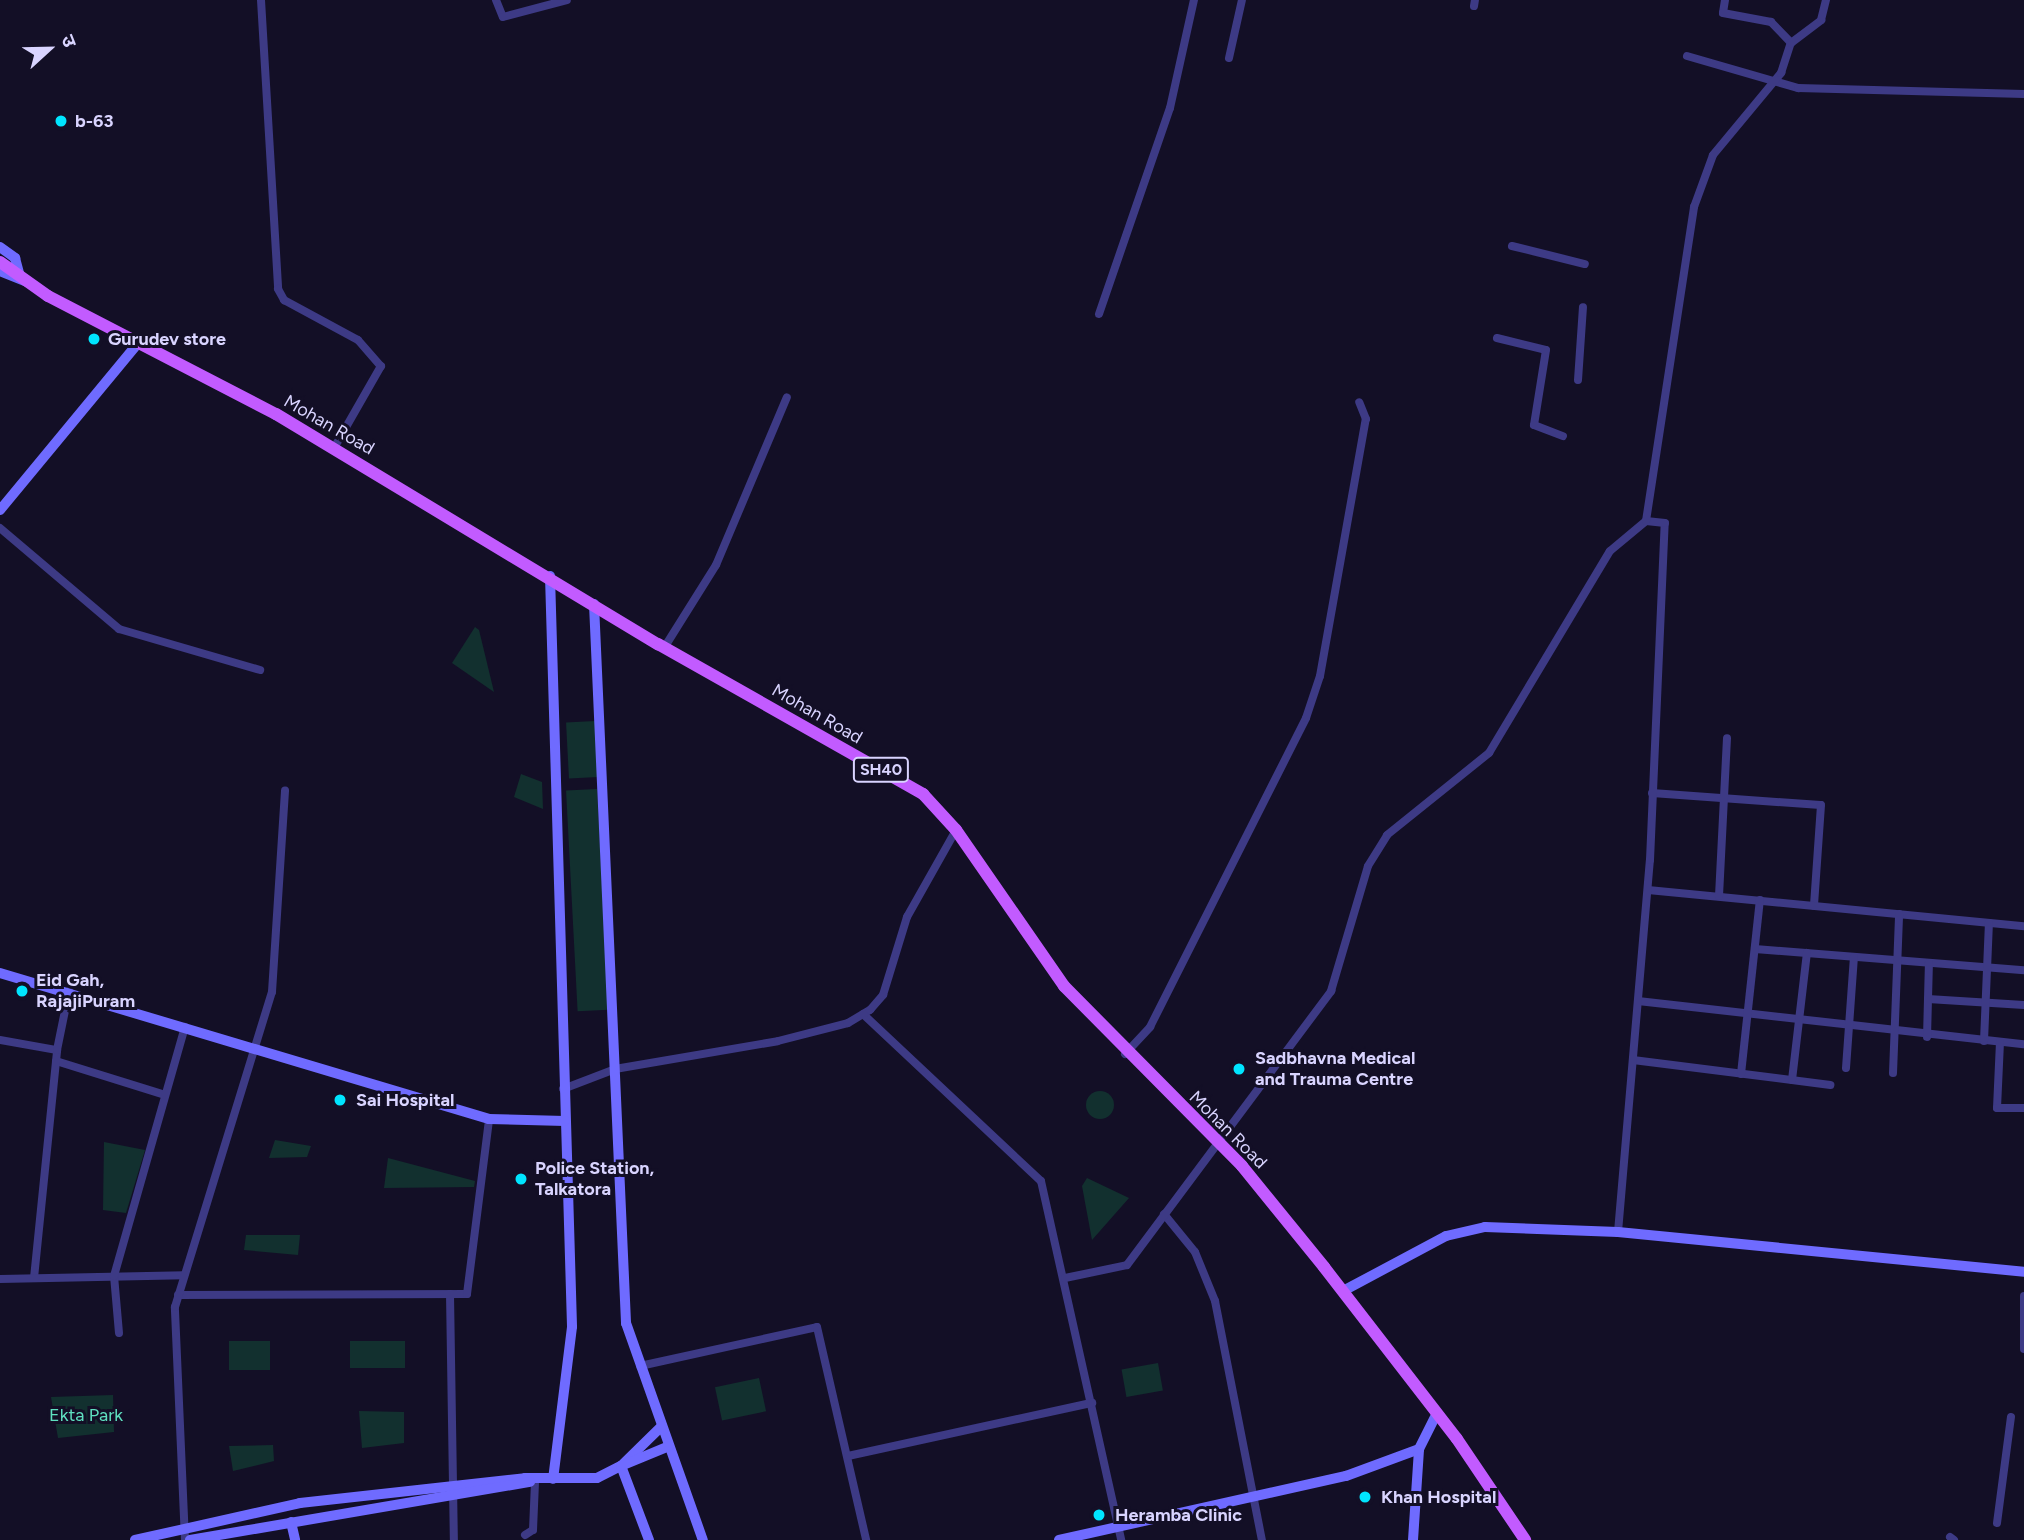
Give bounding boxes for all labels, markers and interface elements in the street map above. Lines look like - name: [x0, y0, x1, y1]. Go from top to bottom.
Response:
- north arrow: [14, 14, 84, 84]
- text: उ: [56, 31, 82, 50]
- place label: b-63: [75, 110, 114, 132]
- marker: b-63: [53, 113, 69, 129]
- place label: Gurudev store: [108, 328, 226, 350]
- marker: Gurudev store: [86, 331, 102, 347]
- street label: Mohan Road: [280, 390, 378, 460]
- street label: Mohan Road: [768, 679, 866, 749]
- road number: SH40: [851, 758, 911, 782]
- place label: Eid Gah, RajajiPuram: [36, 970, 135, 1012]
- marker: Eid Gah, RajajiPuram: [14, 983, 30, 999]
- place label: Sadbhavna Medical and Trauma Centre: [1255, 1048, 1415, 1090]
- marker: Sadbhavna Medical and Trauma Centre: [1229, 1059, 1249, 1079]
- street label: Mohan Road: [1185, 1087, 1271, 1173]
- place label: Sai Hospital: [356, 1089, 454, 1111]
- marker: Sai Hospital: [330, 1090, 350, 1110]
- place label: Police Station, Talkatora: [535, 1158, 654, 1200]
- marker: Police Station, Talkatora: [513, 1171, 529, 1187]
- park label: Ekta Park: [49, 1404, 123, 1426]
- place label: Khan Hospital: [1381, 1486, 1496, 1508]
- marker: Khan Hospital: [1355, 1487, 1375, 1507]
- place label: Heramba Clinic: [1115, 1504, 1242, 1526]
- marker: Heramba Clinic: [1089, 1505, 1109, 1525]

